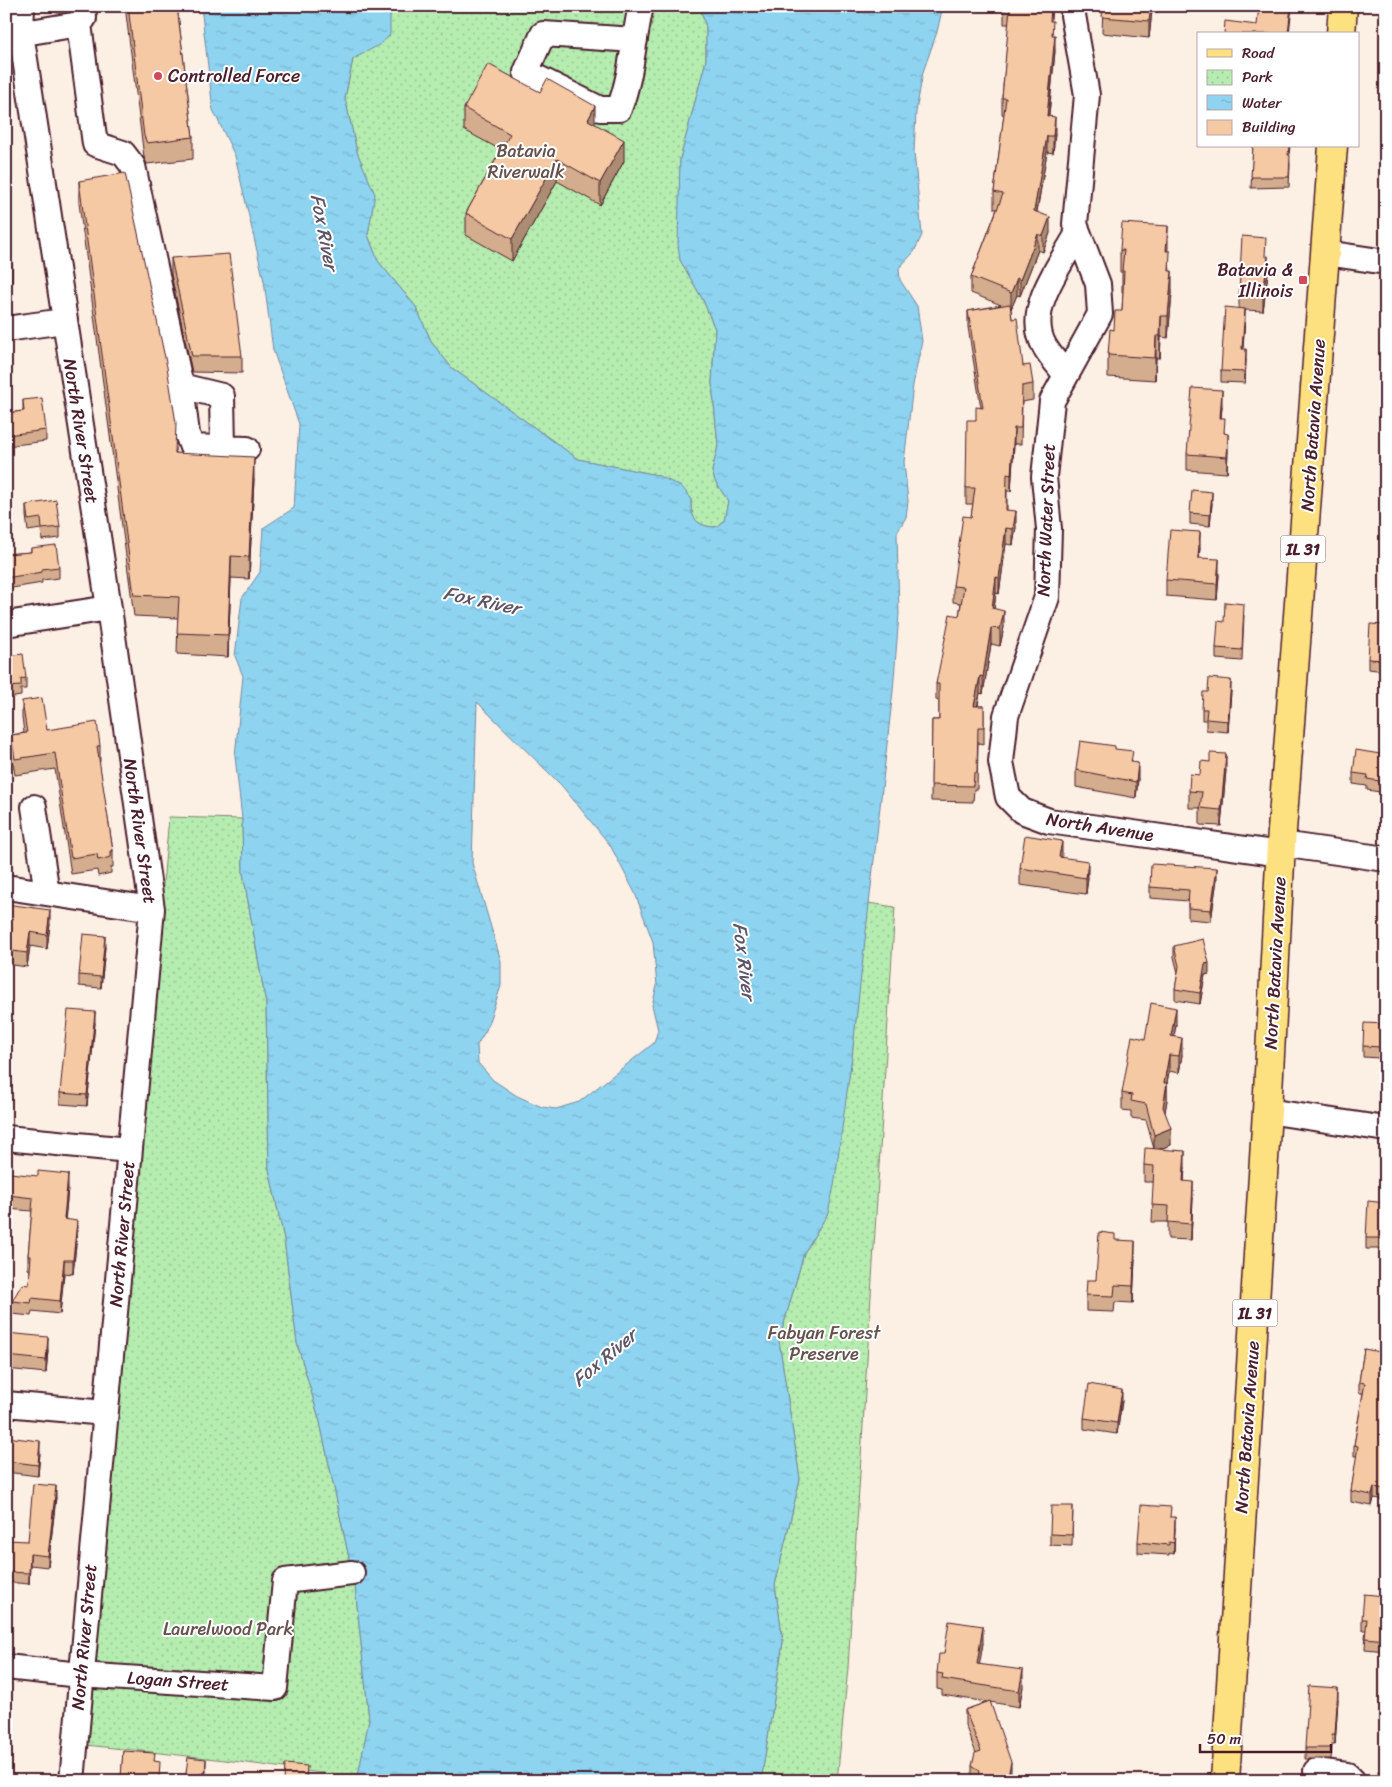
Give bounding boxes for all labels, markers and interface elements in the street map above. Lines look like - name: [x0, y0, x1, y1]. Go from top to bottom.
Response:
- legend: [1197, 32, 1360, 148]
- text: Road: [1242, 40, 1275, 66]
- place label: Controlled Force: [168, 60, 300, 92]
- text: Park: [1242, 64, 1273, 90]
- marker: Controlled Force: [152, 70, 164, 82]
- text: Water: [1242, 90, 1282, 116]
- text: Building: [1242, 114, 1296, 140]
- park label: Batavia Riverwalk: [487, 135, 565, 188]
- water label: Fox River: [301, 191, 349, 276]
- place label: Batavia & Illinois: [1217, 254, 1294, 307]
- marker: Batavia & Illinois: [1297, 274, 1309, 286]
- street label: North Batavia Avenue: [1291, 338, 1335, 512]
- street label: North River Street: [54, 356, 108, 506]
- street label: North Water Street: [1027, 443, 1065, 597]
- road number: IL 31: [1280, 536, 1326, 562]
- water label: Fox River: [441, 576, 526, 625]
- street label: North River Street: [114, 756, 166, 906]
- street label: North Avenue: [1044, 803, 1156, 851]
- street label: North Batavia Avenue: [1254, 876, 1296, 1050]
- water label: Fox River: [723, 921, 766, 1005]
- street label: North River Street: [100, 1159, 144, 1308]
- road number: IL 31: [1232, 1300, 1278, 1326]
- park label: Fabyan Forest Preserve: [768, 1317, 881, 1370]
- water label: Fox River: [564, 1318, 647, 1395]
- street label: North Batavia Avenue: [1225, 1340, 1269, 1514]
- street label: North River Street: [62, 1562, 106, 1711]
- park label: Laurelwood Park: [163, 1613, 293, 1645]
- street label: Logan Street: [126, 1661, 230, 1701]
- scale bar: [1200, 1722, 1331, 1754]
- text: 50 m: [1207, 1726, 1242, 1752]

